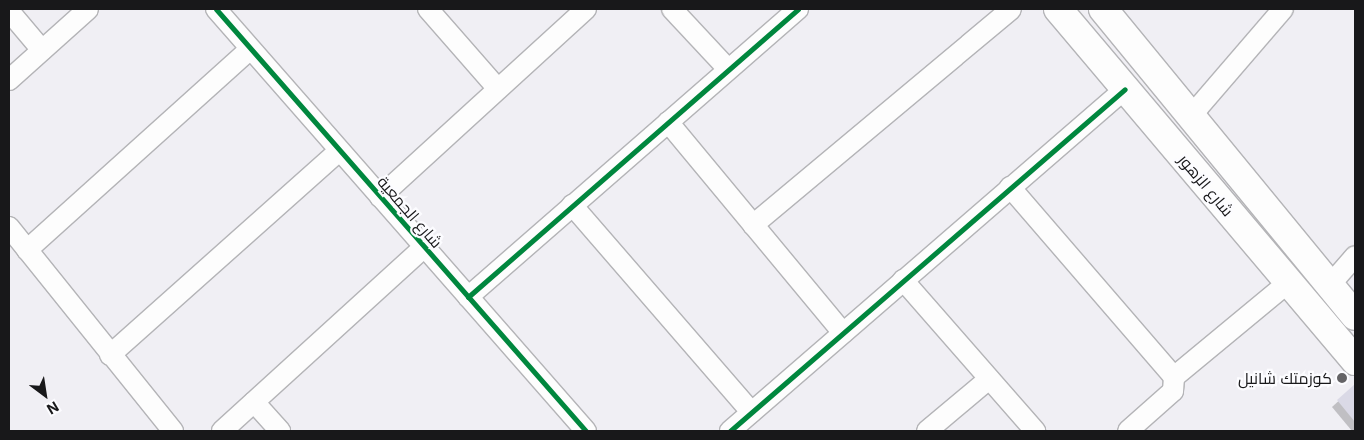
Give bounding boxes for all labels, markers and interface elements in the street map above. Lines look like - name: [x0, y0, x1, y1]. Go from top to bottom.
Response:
- street label: شارع الزهور: [1174, 150, 1238, 220]
- street label: شارع الجمعية: [374, 172, 446, 252]
- place label: كوزمتك شانيل: [1238, 368, 1332, 388]
- north arrow: [20, 370, 70, 420]
- marker: كوزمتك شانيل: [1336, 372, 1348, 384]
- text: N: [44, 398, 62, 418]

